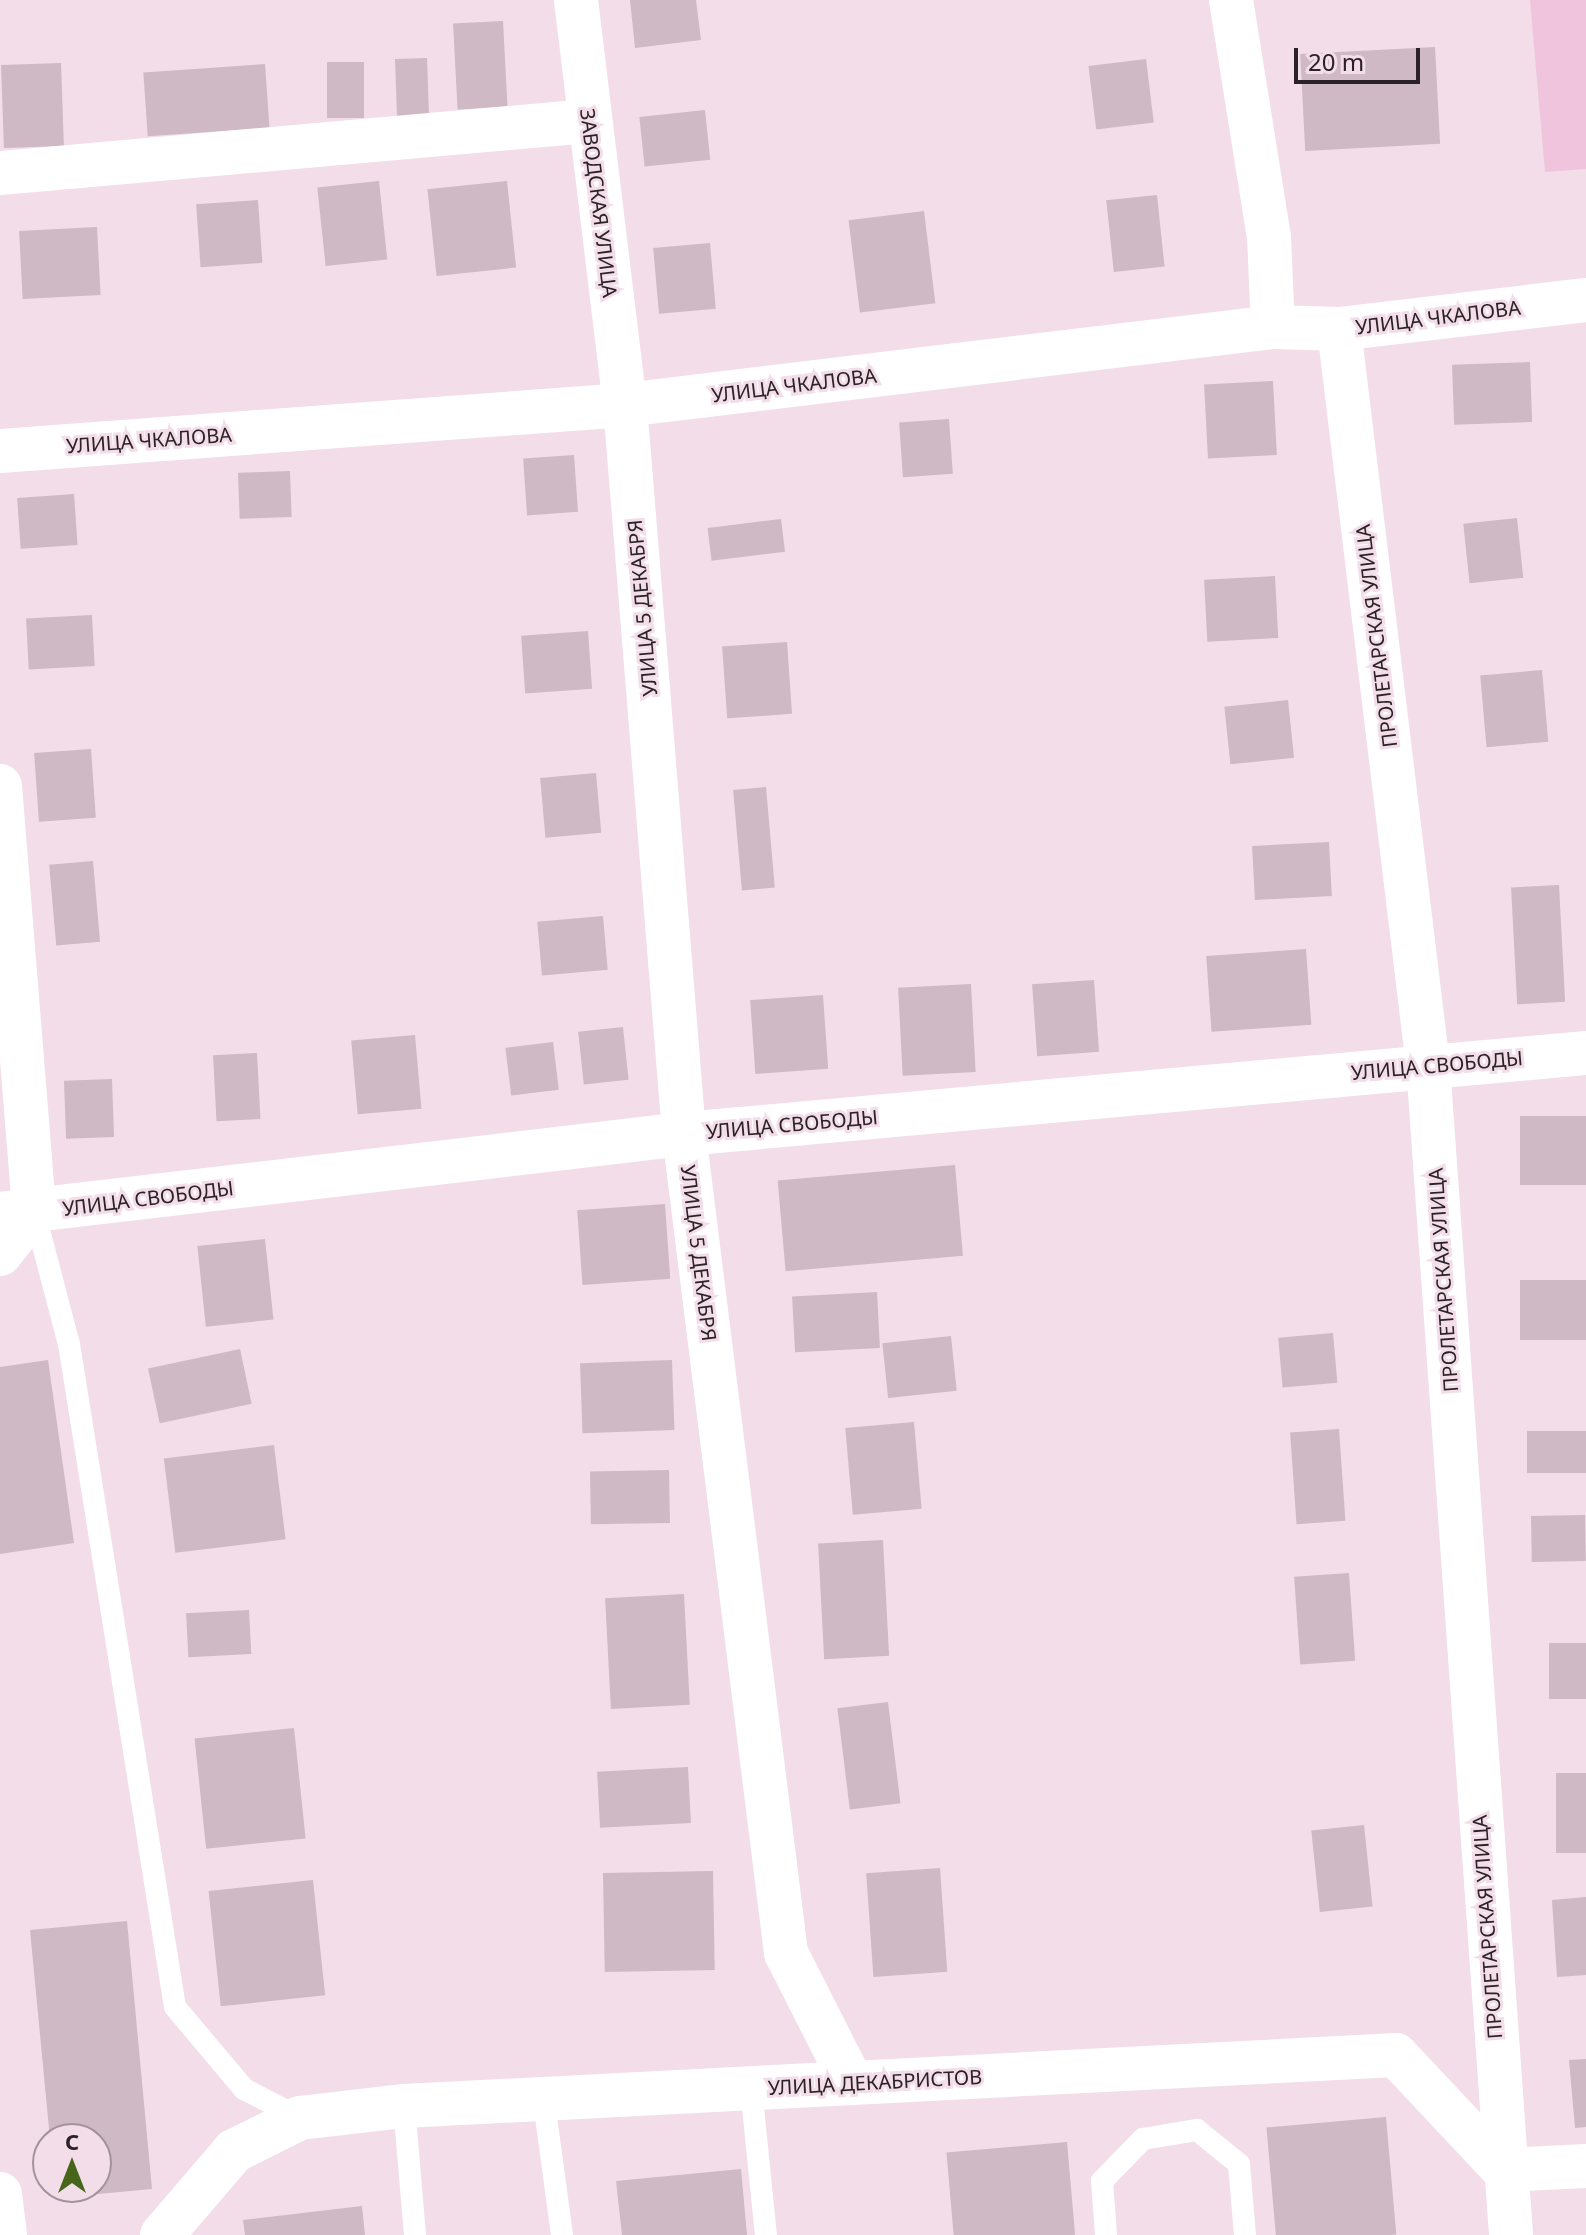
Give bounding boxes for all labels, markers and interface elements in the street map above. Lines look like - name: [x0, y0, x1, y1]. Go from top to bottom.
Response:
- scale bar: [1298, 32, 1424, 82]
- text: 20 m: [1308, 45, 1364, 78]
- street label: ЗАВОДСКАЯ УЛИЦА: [576, 107, 622, 299]
- street label: УЛИЦА ЧКАЛОВА: [1354, 295, 1522, 339]
- street label: УЛИЦА ЧКАЛОВА: [710, 363, 878, 407]
- street label: УЛИЦА ЧКАЛОВА: [65, 422, 233, 458]
- street label: УЛИЦА 5 ДЕКАБРЯ: [622, 519, 662, 697]
- street label: ПРОЛЕТАРСКАЯ УЛИЦА: [1350, 523, 1402, 749]
- street label: УЛИЦА СВОБОДЫ: [1350, 1046, 1524, 1084]
- street label: УЛИЦА СВОБОДЫ: [705, 1105, 879, 1143]
- street label: УЛИЦА 5 ДЕКАБРЯ: [676, 1164, 722, 1342]
- street label: ПРОЛЕТАРСКАЯ УЛИЦА: [1423, 1167, 1463, 1393]
- street label: УЛИЦА СВОБОДЫ: [61, 1176, 235, 1220]
- street label: ПРОЛЕТАРСКАЯ УЛИЦА: [1467, 1814, 1507, 2040]
- street label: УЛИЦА ДЕКАБРИСТОВ: [767, 2064, 983, 2100]
- north arrow: [32, 2123, 112, 2203]
- text: С: [65, 2126, 79, 2156]

